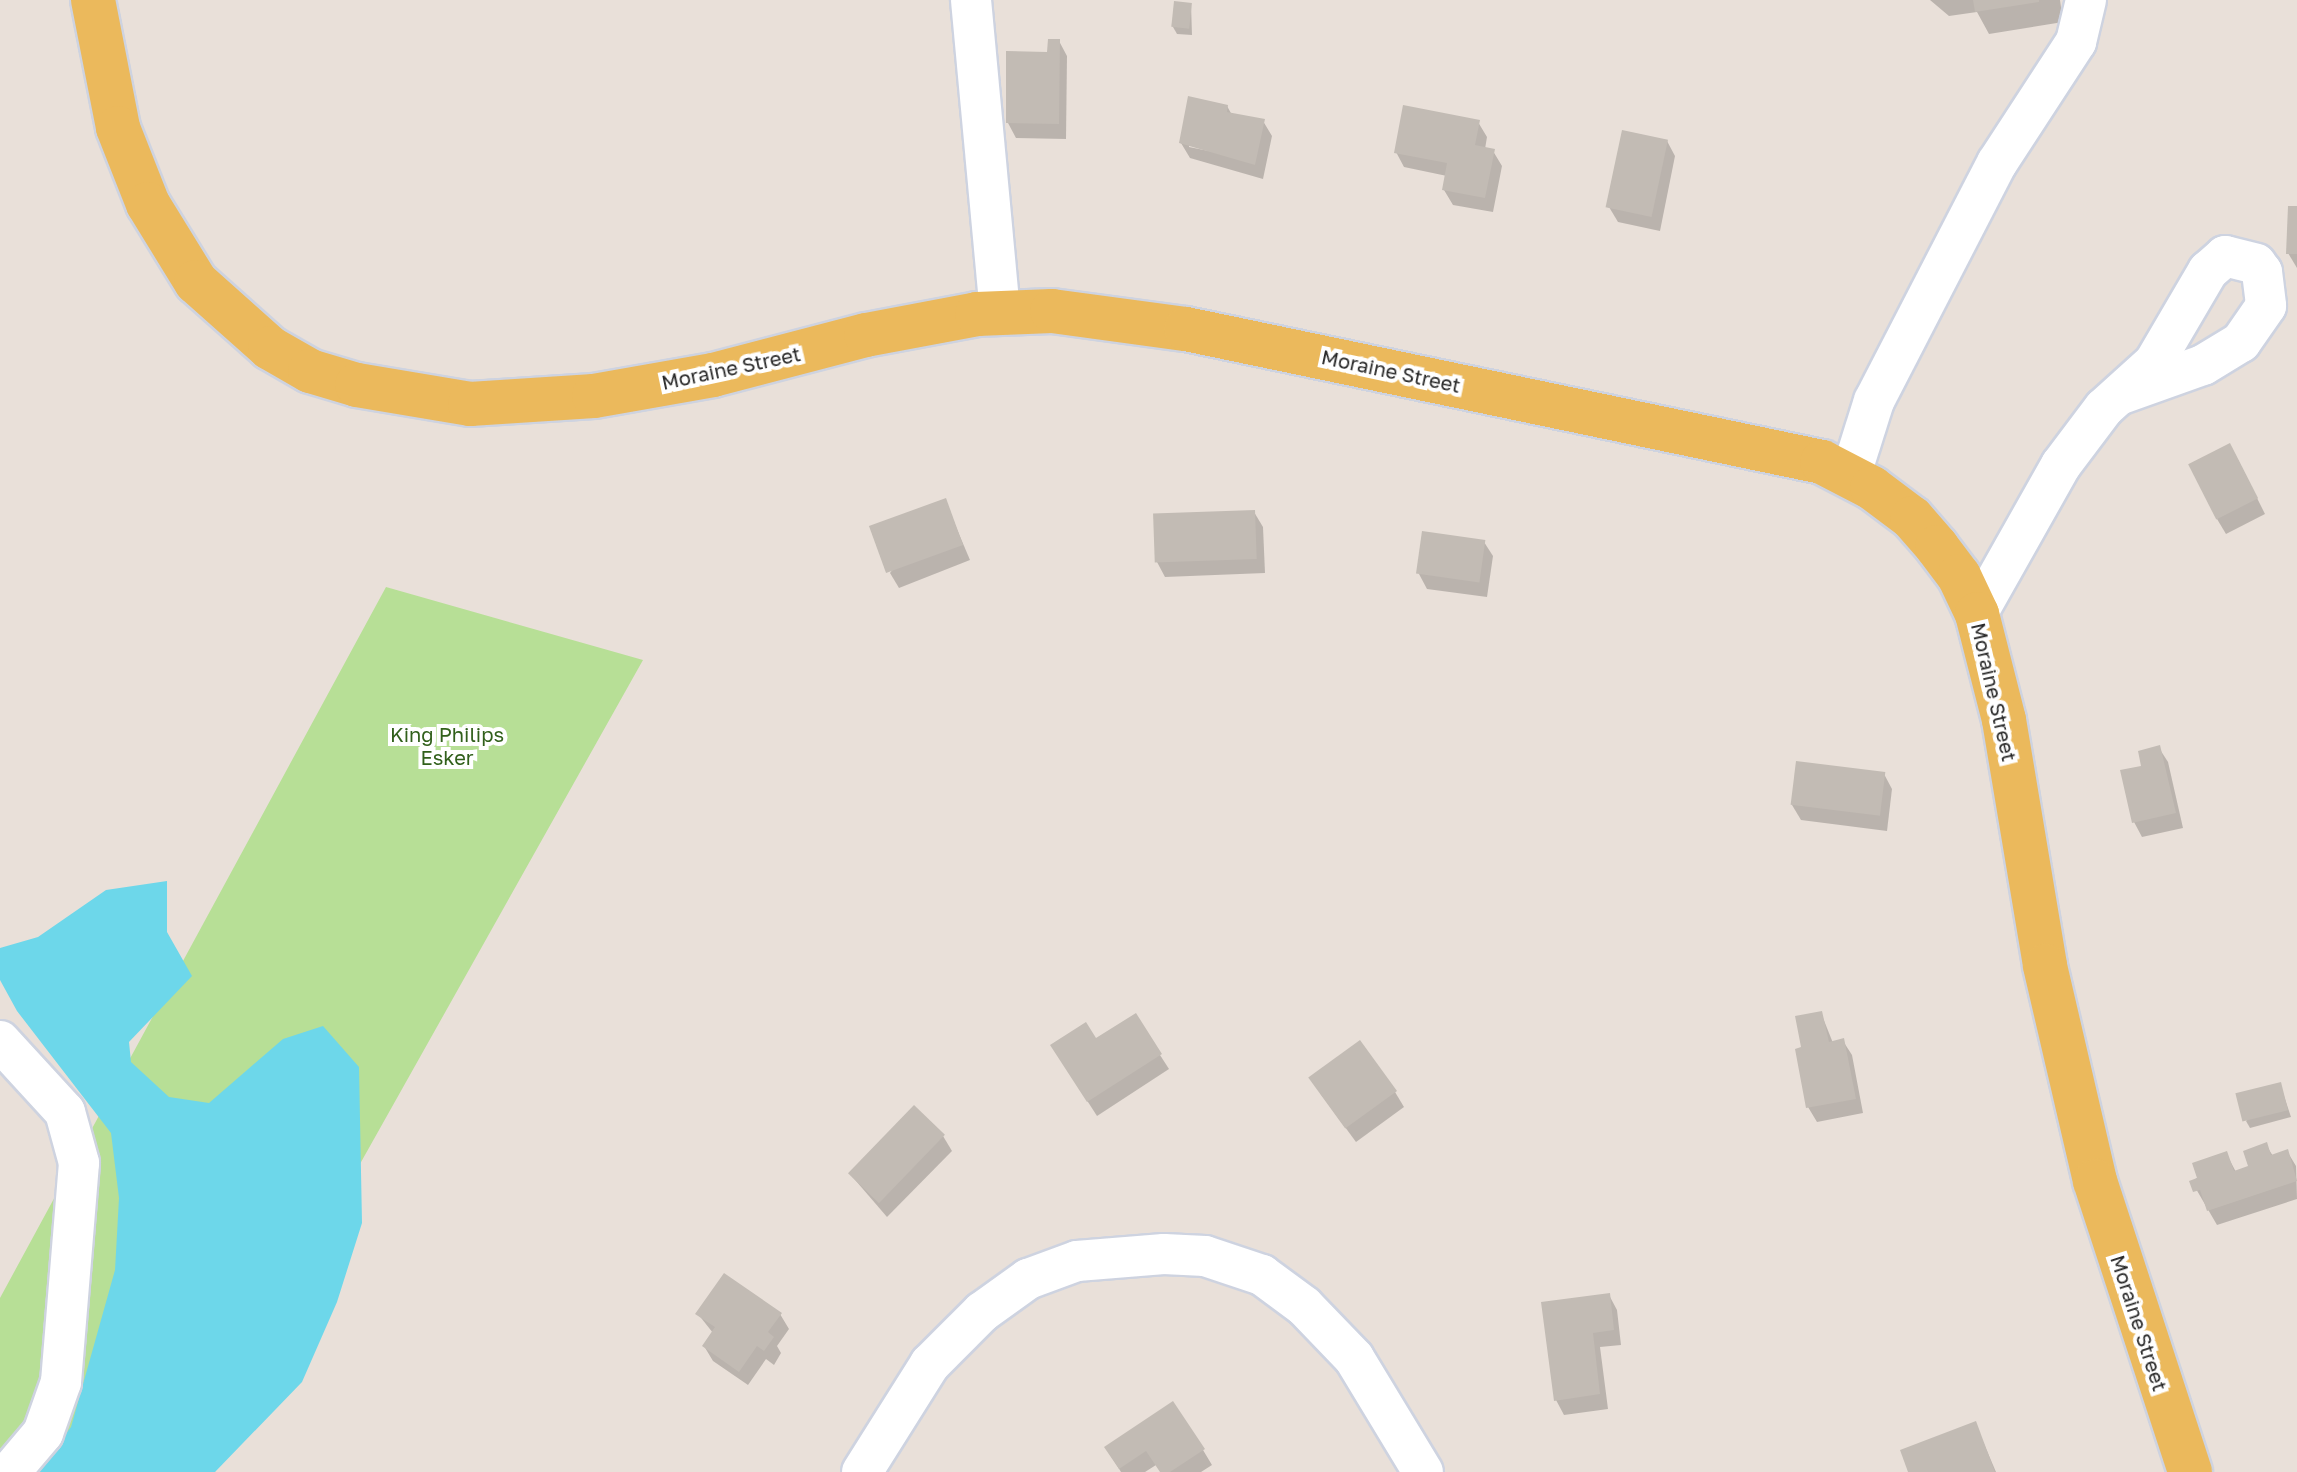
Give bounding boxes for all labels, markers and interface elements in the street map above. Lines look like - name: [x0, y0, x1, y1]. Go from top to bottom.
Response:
- street label: Moraine Street: [659, 342, 803, 394]
- street label: Moraine Street: [1319, 345, 1463, 397]
- street label: Moraine Street: [1966, 620, 2022, 764]
- park label: King Philips Esker: [390, 722, 504, 769]
- street label: Moraine Street: [2106, 1252, 2172, 1394]

